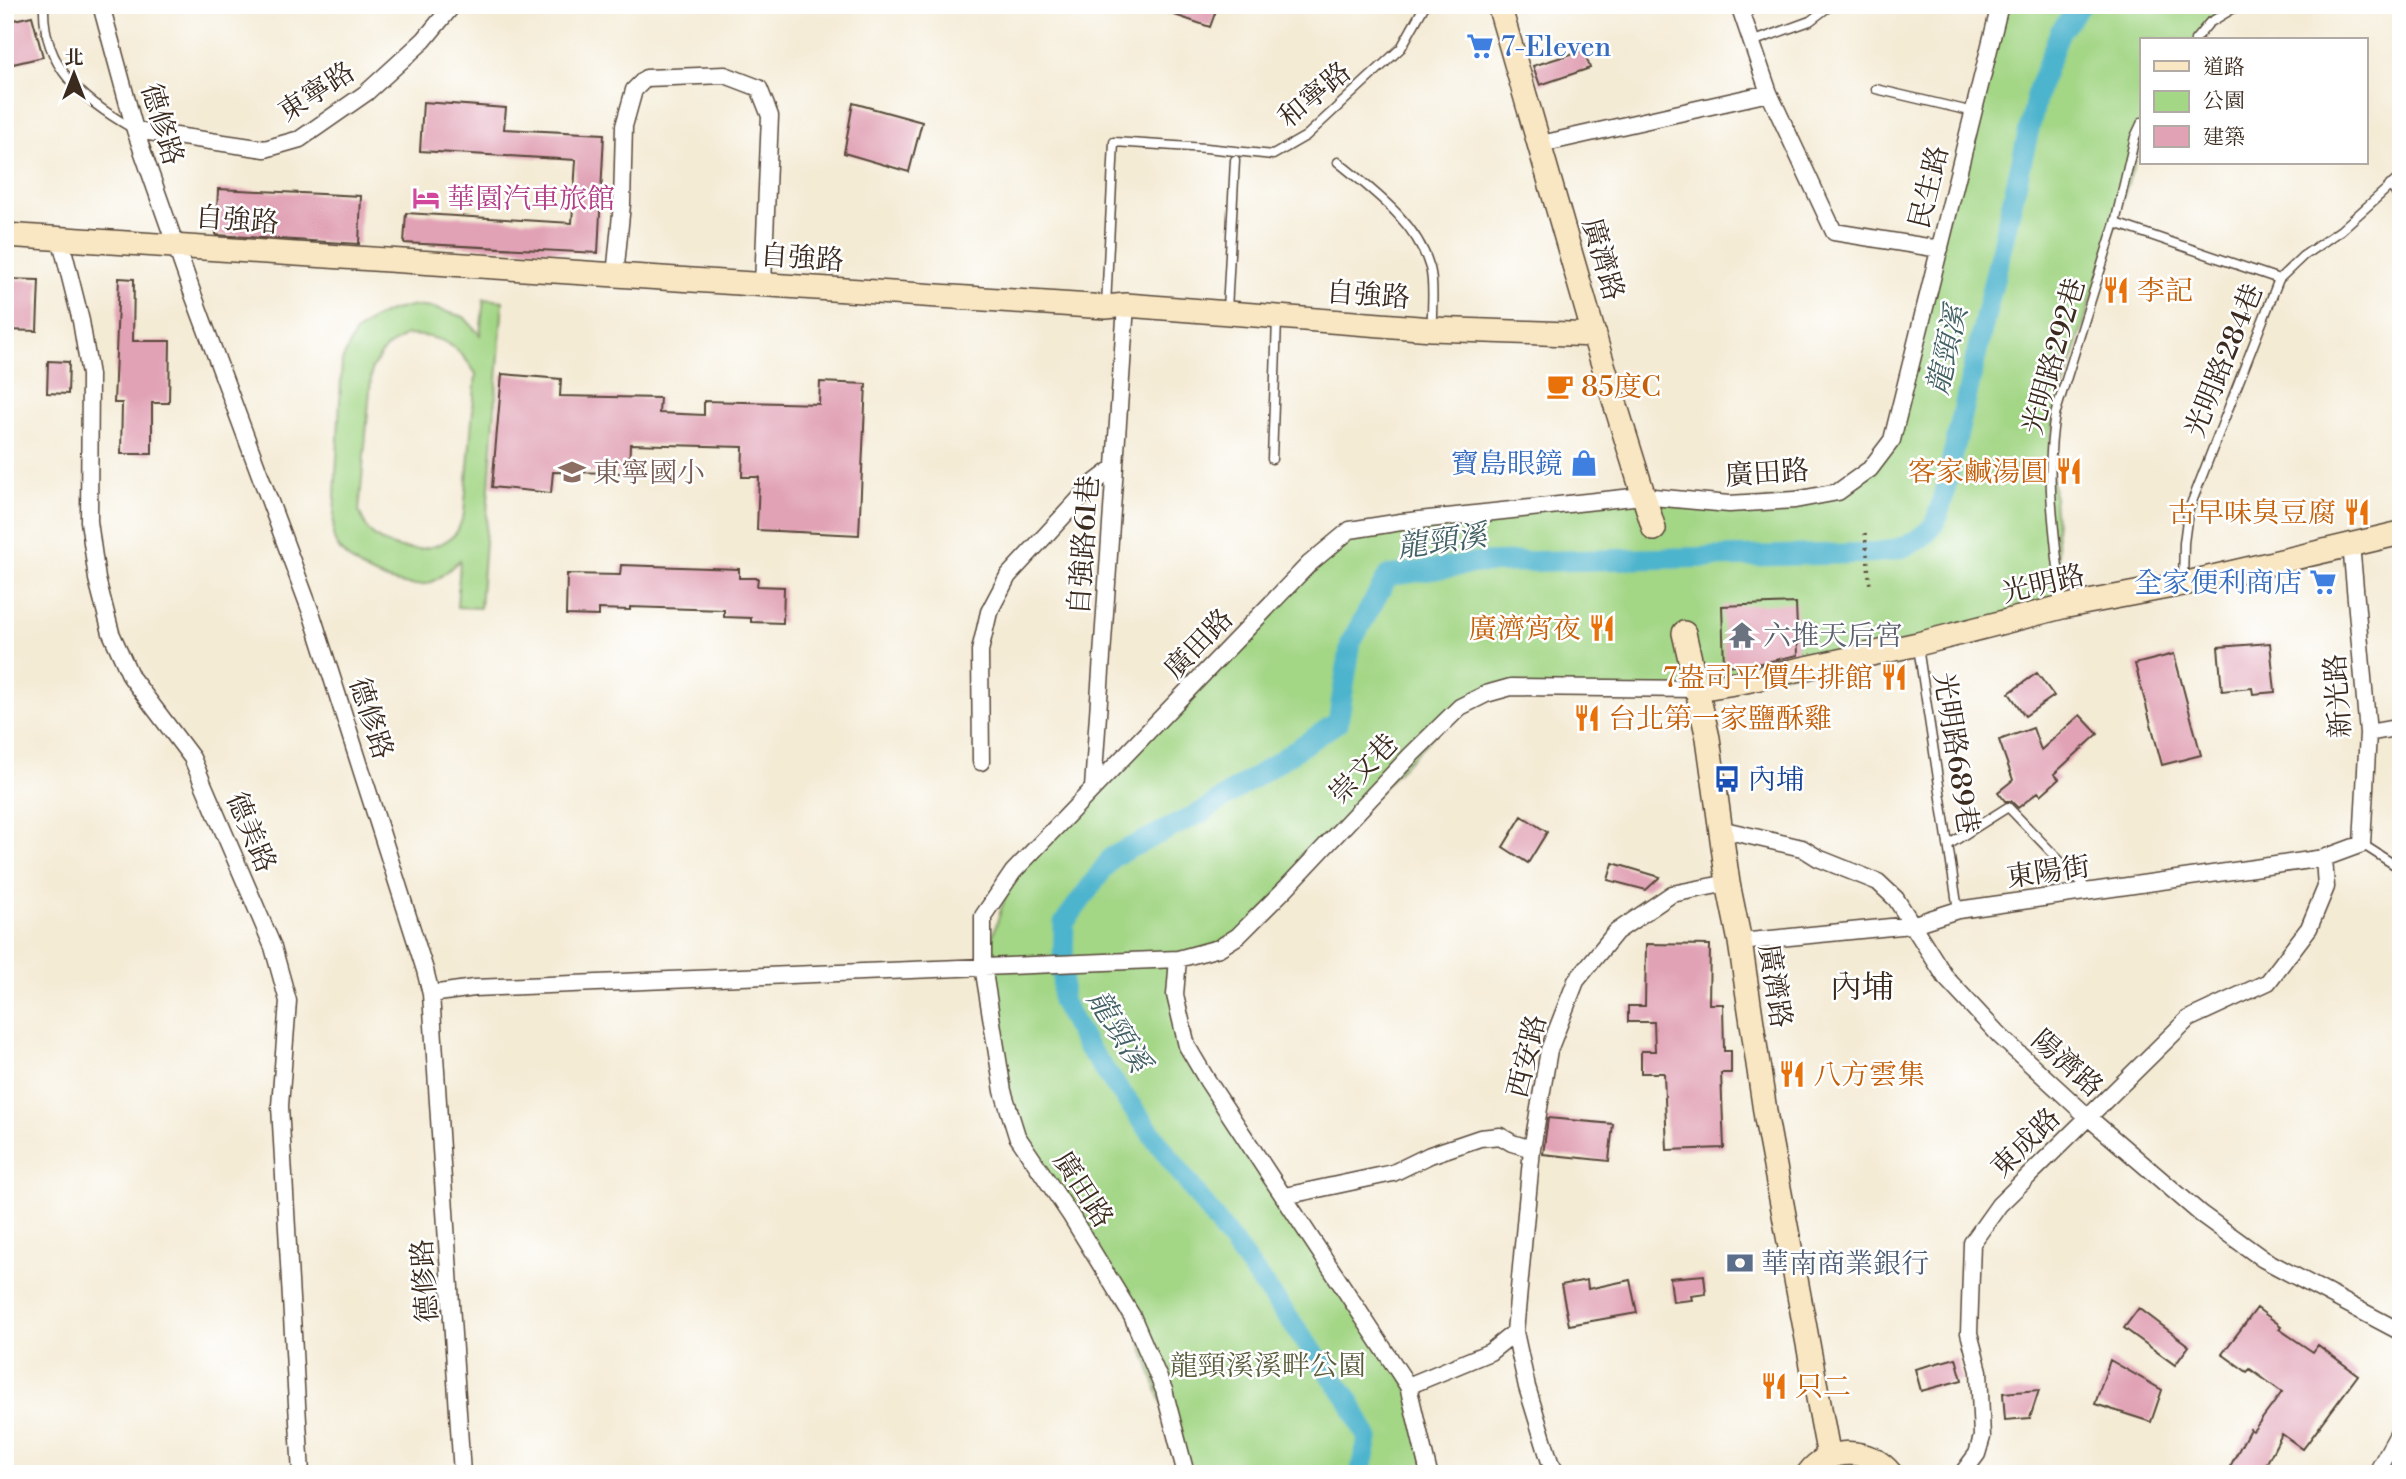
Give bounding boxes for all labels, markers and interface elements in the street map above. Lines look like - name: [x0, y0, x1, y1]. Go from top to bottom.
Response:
- place label: 7-Eleven: [1501, 30, 1612, 65]
- supermarket icon: 7-Eleven: [1465, 31, 1495, 61]
- north arrow: [38, 38, 108, 108]
- legend: [2140, 38, 2368, 164]
- text: 北: [64, 46, 84, 70]
- street label: 東寧路: [272, 55, 362, 130]
- street label: 和寧路: [1272, 55, 1358, 136]
- text: 道路: [2203, 55, 2245, 81]
- street label: 德修路: [133, 79, 191, 170]
- text: 公園: [2203, 89, 2245, 115]
- text: 建築: [2203, 125, 2245, 151]
- street label: 民生路: [1902, 142, 1957, 232]
- place label: 華園汽車旅館: [447, 182, 615, 217]
- hotel icon: 華園汽車旅館: [411, 183, 441, 213]
- street label: 自強路: [194, 200, 280, 241]
- street label: 廣濟路: [1574, 214, 1631, 305]
- street label: 自強路: [759, 238, 845, 279]
- street label: 光明路292巷: [2015, 274, 2093, 439]
- place label: 李記: [2137, 274, 2193, 309]
- street label: 自強路: [1325, 275, 1411, 316]
- restaurant icon: 李記: [2101, 275, 2131, 305]
- street label: 光明路284巷: [2178, 279, 2271, 442]
- water label: 龍頸溪: [1919, 299, 1977, 398]
- place label: 85度C: [1581, 370, 1661, 405]
- cafe icon: 85度C: [1545, 371, 1575, 401]
- place label: 寶島眼鏡: [1451, 447, 1563, 482]
- shop icon: 寶島眼鏡: [1569, 448, 1599, 478]
- street label: 廣田路: [1724, 453, 1810, 494]
- place label: 客家鹹湯圓: [1908, 455, 2048, 490]
- place label: 東寧國小: [593, 456, 705, 491]
- restaurant icon: 客家鹹湯圓: [2054, 456, 2084, 486]
- school or university icon: 東寧國小: [557, 457, 587, 487]
- street label: 自強路61巷: [1062, 474, 1107, 616]
- place label: 古早味臭豆腐: [2168, 496, 2336, 531]
- restaurant icon: 古早味臭豆腐: [2342, 497, 2372, 527]
- water label: 龍頸溪: [1395, 516, 1492, 567]
- street label: 光明路: [1998, 558, 2088, 611]
- place label: 全家便利商店: [2134, 566, 2302, 601]
- supermarket icon: 全家便利商店: [2308, 567, 2338, 597]
- street label: 廣田路: [1157, 602, 1241, 686]
- place label: 廣濟宵夜: [1469, 612, 1581, 647]
- restaurant icon: 廣濟宵夜: [1587, 613, 1617, 643]
- place label: 六堆天后宮: [1763, 619, 1903, 654]
- temple icon: 六堆天后宮: [1727, 620, 1757, 650]
- street label: 新光路: [2318, 653, 2359, 739]
- place label: 7盎司平價牛排館: [1663, 661, 1873, 696]
- restaurant icon: 7盎司平價牛排館: [1879, 662, 1909, 692]
- street label: 光明路689巷: [1925, 670, 1986, 837]
- street label: 德修路: [341, 673, 400, 764]
- place label: 台北第一家鹽酥雞: [1608, 702, 1832, 737]
- restaurant icon: 台北第一家鹽酥雞: [1572, 703, 1602, 733]
- street label: 崇文巷: [1322, 727, 1406, 811]
- place label: 內埔: [1748, 763, 1804, 798]
- bus stop icon: 內埔: [1712, 764, 1742, 794]
- street label: 德美路: [218, 787, 283, 878]
- street label: 東陽街: [2004, 849, 2092, 896]
- street label: 廣濟路: [1751, 942, 1798, 1030]
- district label: 內埔: [1830, 968, 1894, 1008]
- water label: 龍頸溪: [1078, 983, 1160, 1082]
- street label: 西安路: [1500, 1011, 1555, 1101]
- street label: 陽濟路: [2024, 1023, 2110, 1105]
- place label: 八方雲集: [1813, 1058, 1925, 1093]
- restaurant icon: 八方雲集: [1777, 1059, 1807, 1089]
- street label: 東成路: [1984, 1101, 2068, 1185]
- street label: 廣田路: [1045, 1145, 1120, 1235]
- street label: 德修路: [405, 1238, 446, 1324]
- place label: 華南商業銀行: [1761, 1247, 1929, 1282]
- bank icon: 華南商業銀行: [1725, 1248, 1755, 1278]
- park label: 龍頸溪溪畔公園: [1170, 1349, 1366, 1384]
- place label: 只二: [1795, 1370, 1851, 1405]
- restaurant icon: 只二: [1759, 1371, 1789, 1401]

